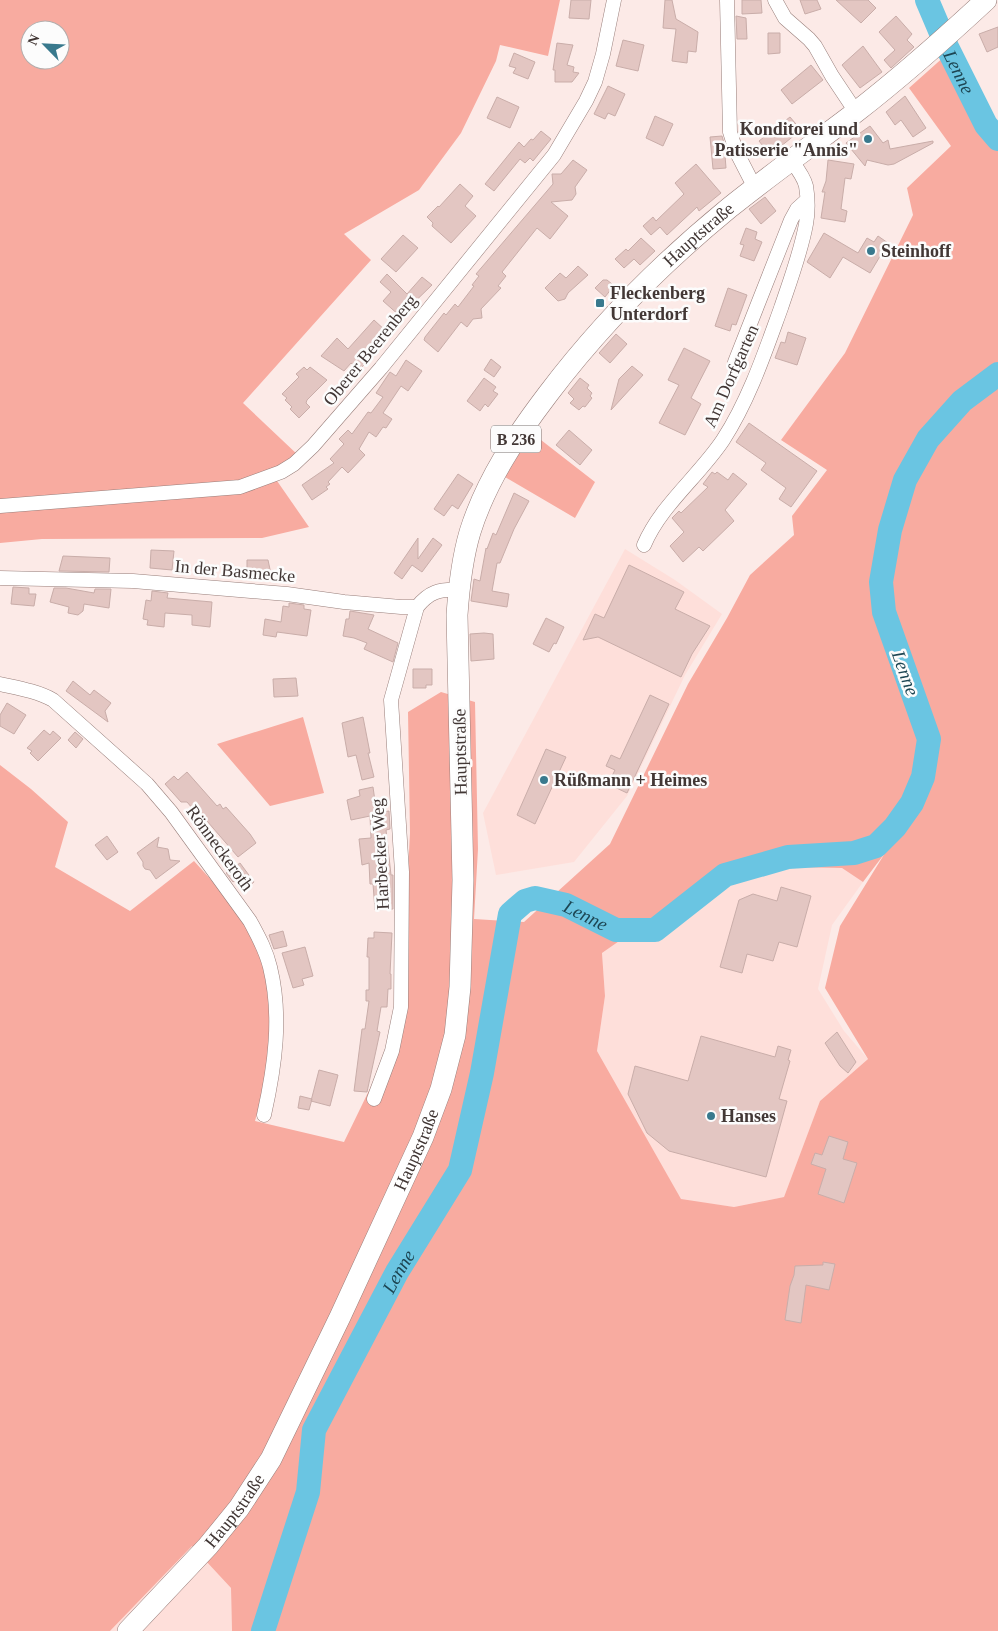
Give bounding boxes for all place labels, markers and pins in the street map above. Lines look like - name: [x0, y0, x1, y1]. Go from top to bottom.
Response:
- place label: Konditorei und Patisserie "Annis": [715, 119, 858, 160]
- marker: Konditorei und Patisserie "Annis": [862, 133, 874, 145]
- place label: Steinhoff: [881, 241, 952, 261]
- marker: Steinhoff: [865, 245, 877, 257]
- place label: Fleckenberg Unterdorf: [610, 283, 705, 324]
- marker: Fleckenberg Unterdorf: [594, 297, 606, 309]
- place label: Rüßmann + Heimes: [554, 770, 707, 790]
- marker: Rüßmann + Heimes: [538, 774, 550, 786]
- place label: Hanses: [721, 1106, 776, 1126]
- marker: Hanses: [705, 1110, 717, 1122]

